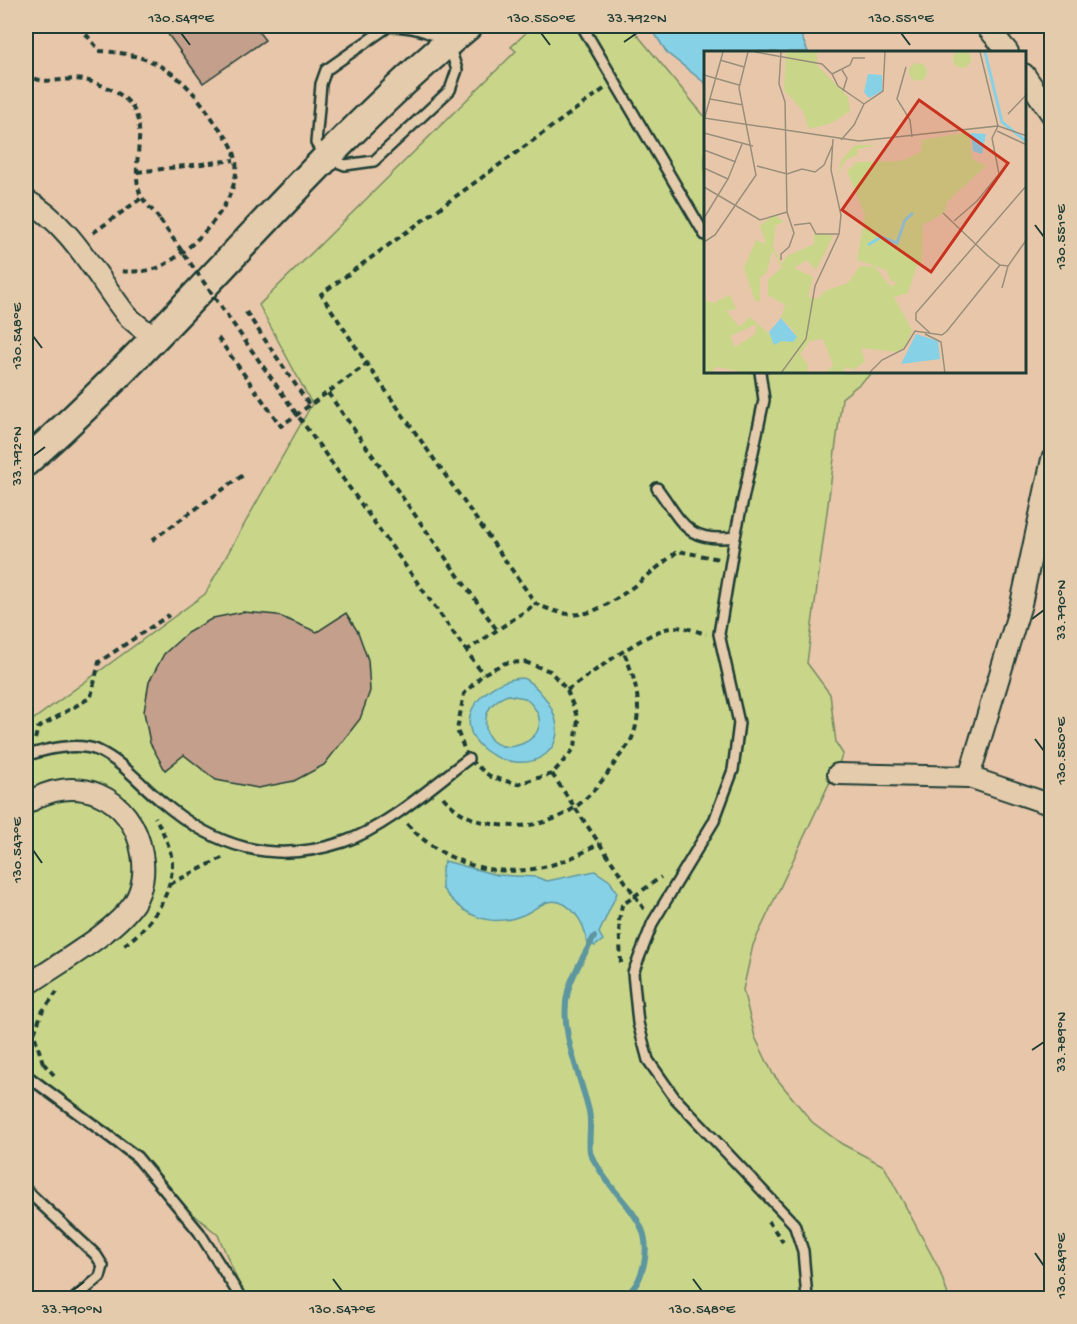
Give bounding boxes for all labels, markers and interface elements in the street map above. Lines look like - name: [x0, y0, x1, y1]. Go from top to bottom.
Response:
- text: 130.549°E: [147, 10, 214, 28]
- text: 130.550°E: [506, 10, 575, 28]
- text: 33.792°N: [606, 10, 667, 28]
- text: 130.551°E: [867, 10, 934, 28]
- inset map: [704, 51, 1026, 374]
- text: 130.551°E: [1053, 204, 1071, 271]
- text: 130.548°E: [9, 302, 27, 370]
- text: 33.792°N: [9, 426, 27, 487]
- text: 33.790°N: [1053, 579, 1071, 641]
- text: 130.550°E: [1053, 717, 1071, 786]
- text: 130.547°E: [9, 816, 27, 884]
- text: 33.789°N: [1053, 1012, 1071, 1073]
- text: 130.549°E: [1053, 1233, 1071, 1300]
- text: 33.790°N: [41, 1301, 103, 1319]
- text: 130.547°E: [308, 1301, 376, 1319]
- text: 130.548°E: [668, 1301, 736, 1319]

